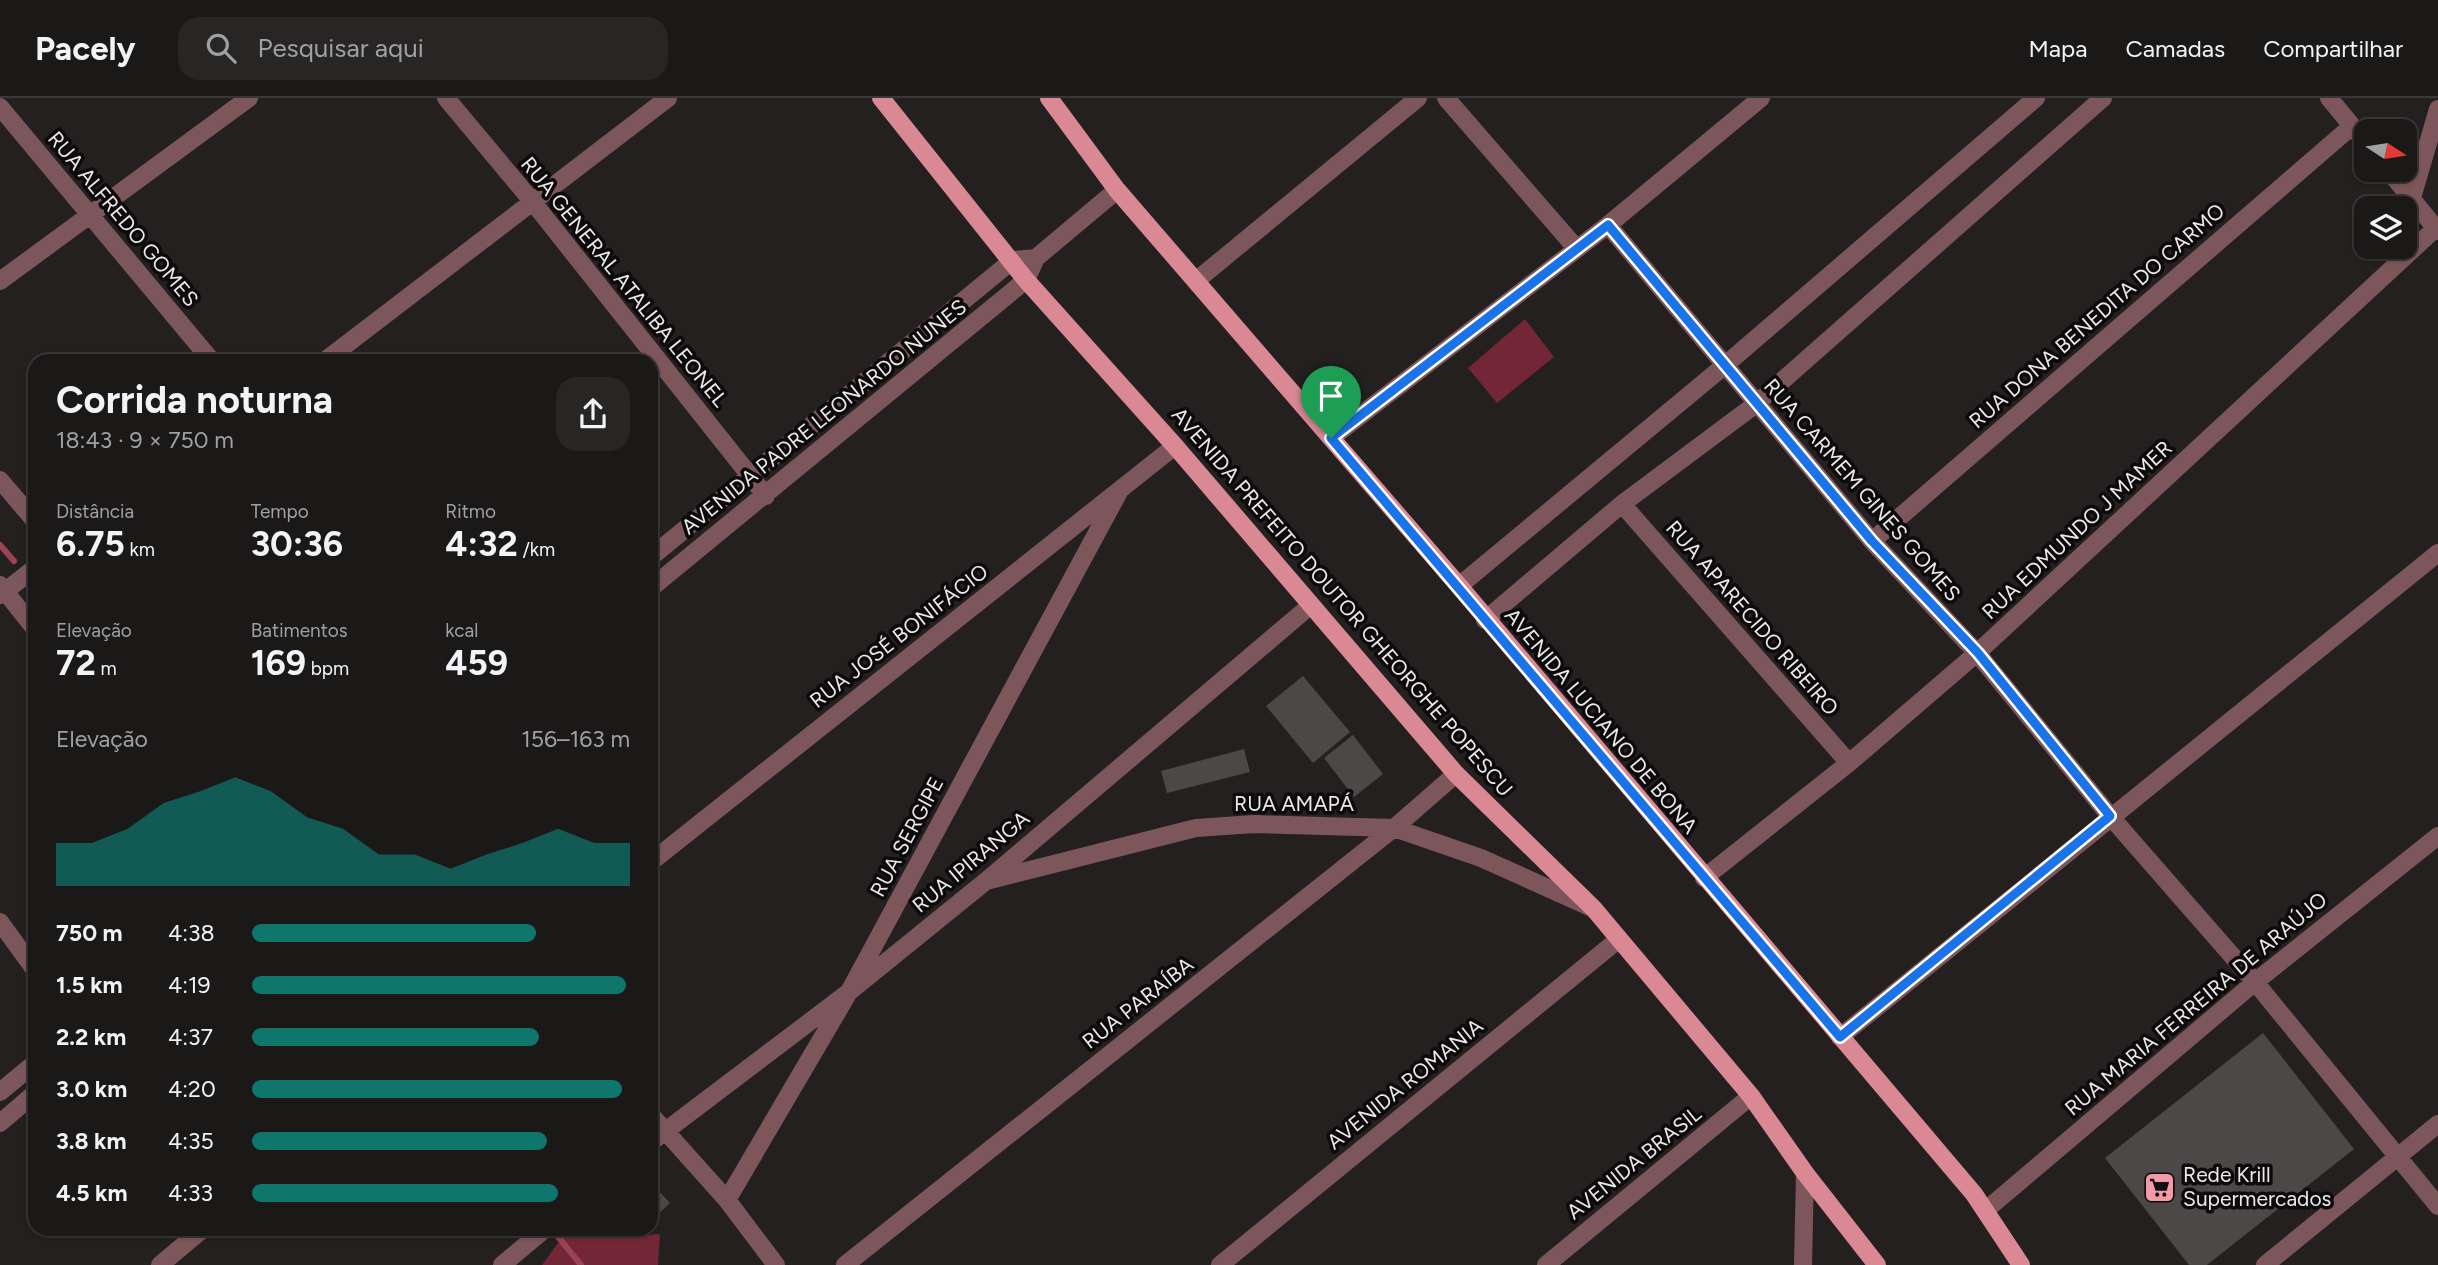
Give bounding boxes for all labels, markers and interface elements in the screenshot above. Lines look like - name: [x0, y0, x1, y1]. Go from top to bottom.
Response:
- search box: [178, 17, 668, 80]
- text: Pacely: [35, 29, 136, 68]
- icon: search: [202, 29, 240, 67]
- text: Pesquisar aqui: [258, 32, 424, 64]
- text: Mapa: [2028, 34, 2087, 63]
- text: Camadas: [2125, 34, 2225, 63]
- text: Compartilhar: [2263, 34, 2403, 63]
- north arrow: [2354, 119, 2417, 182]
- map controls: [2354, 119, 2417, 259]
- street label: RUA ALFREDO GOMES: [43, 126, 204, 311]
- street label: RUA GENERAL ATALIBA LEONEL: [516, 152, 733, 412]
- button: layers: [2354, 196, 2417, 259]
- street label: RUA DONA BENEDITA DO CARMO: [1964, 198, 2229, 433]
- street label: AVENIDA PADRE LEONARDO NUNES: [676, 294, 971, 539]
- pin: [1301, 366, 1361, 438]
- street label: RUA CARMEM GINES GOMES: [1759, 373, 1966, 606]
- text: Corrida noturna: [56, 377, 333, 423]
- button: share: [556, 377, 630, 451]
- icon: arrive: [1312, 377, 1350, 415]
- street label: AVENIDA PREFEITO DOUTOR GHEORGHE POPESCU: [1167, 402, 1518, 801]
- text: 18:43 · 9 × 750 m: [56, 426, 234, 454]
- street label: RUA EDMUNDO J MAMER: [1977, 435, 2177, 624]
- text: Distância: [56, 500, 134, 523]
- text: Tempo: [251, 500, 309, 523]
- text: Ritmo: [445, 500, 496, 523]
- street label: RUA APARECIDO RIBEIRO: [1661, 515, 1844, 720]
- text: 6.75: [56, 523, 125, 565]
- text: 30:36: [251, 523, 343, 565]
- text: 4:32: [445, 523, 518, 565]
- text: km: [125, 538, 155, 561]
- text: /km: [518, 538, 555, 561]
- street label: RUA JOSÉ BONIFÁCIO: [805, 558, 993, 713]
- street label: AVENIDA LUCIANO DE BONA: [1500, 603, 1703, 838]
- text: Elevação: [56, 619, 132, 642]
- text: Batimentos: [251, 619, 348, 642]
- text: kcal: [445, 619, 479, 642]
- text: 72: [56, 642, 96, 684]
- text: 169: [251, 642, 306, 684]
- text: 459: [445, 642, 508, 684]
- text: m: [96, 657, 117, 680]
- text: bpm: [306, 657, 349, 680]
- text: Elevação: [56, 725, 148, 753]
- text: 156–163 m: [521, 725, 630, 753]
- street label: RUA SERGIPE: [865, 773, 949, 901]
- street label: RUA AMAPÁ: [1234, 791, 1354, 816]
- street label: RUA IPIRANGA: [907, 806, 1034, 918]
- street label: RUA MARIA FERREIRA DE ARAÚJO: [2060, 887, 2332, 1121]
- text: 750 m: [56, 919, 123, 947]
- text: 4:38: [168, 919, 215, 947]
- street label: RUA PARAÍBA: [1077, 952, 1198, 1054]
- text: 1.5 km: [56, 971, 123, 999]
- text: 4:19: [168, 971, 211, 999]
- street label: AVENIDA ROMANIA: [1322, 1013, 1488, 1154]
- text: 2.2 km: [56, 1023, 126, 1051]
- text: 4:37: [168, 1023, 213, 1051]
- text: 3.0 km: [56, 1075, 127, 1103]
- text: 4:20: [168, 1075, 216, 1103]
- street label: AVENIDA BRASIL: [1561, 1101, 1706, 1225]
- text: 3.8 km: [56, 1127, 126, 1155]
- text: 4:35: [168, 1127, 214, 1155]
- place label: Rede Krill Supermercados: [2183, 1162, 2331, 1211]
- supermarket icon: Rede Krill Supermercados: [2143, 1170, 2177, 1204]
- text: 4.5 km: [56, 1179, 128, 1207]
- text: 4:33: [168, 1179, 213, 1207]

